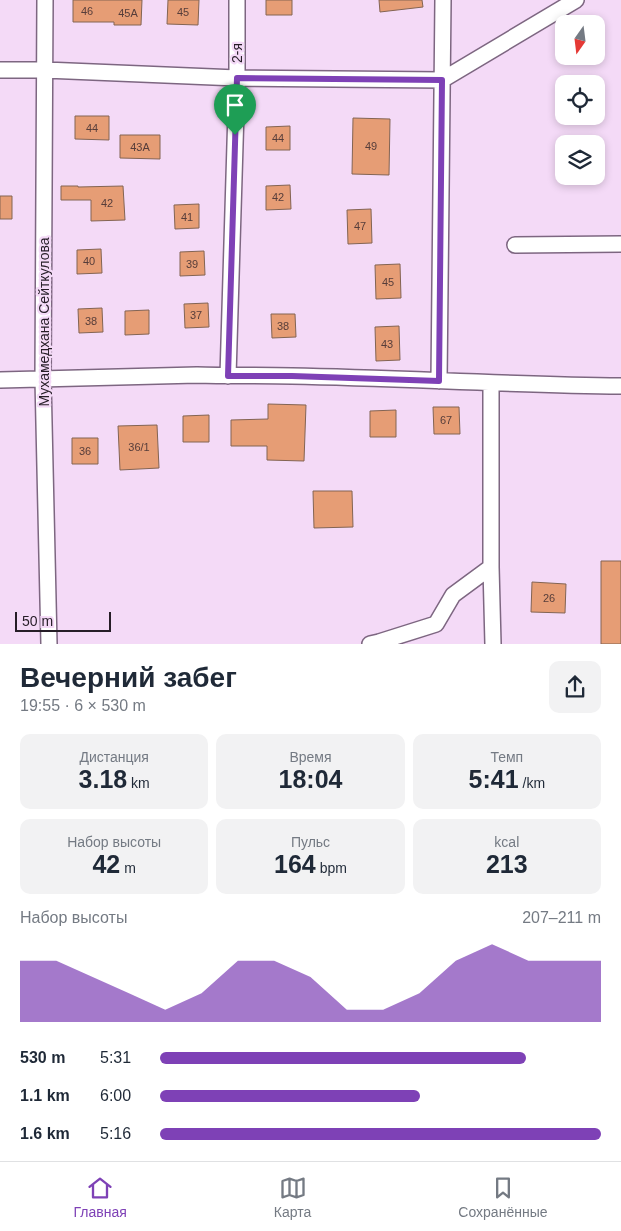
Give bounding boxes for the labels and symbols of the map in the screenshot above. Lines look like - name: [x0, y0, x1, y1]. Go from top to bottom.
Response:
- house number: 46: [81, 5, 93, 17]
- house number: 45: [177, 6, 189, 18]
- house number: 45А: [118, 7, 138, 19]
- north arrow: [555, 15, 605, 65]
- street label: 2-я: [229, 43, 245, 63]
- pin: [214, 84, 256, 135]
- house number: 44: [86, 122, 98, 134]
- house number: 44: [272, 132, 284, 144]
- house number: 49: [365, 140, 377, 152]
- house number: 43А: [130, 141, 150, 153]
- house number: 42: [272, 191, 284, 203]
- house number: 42: [101, 197, 113, 209]
- house number: 41: [181, 211, 193, 223]
- house number: 47: [354, 220, 366, 232]
- street label: Мухамедхана Сейткулова: [36, 237, 52, 407]
- house number: 40: [83, 255, 95, 267]
- house number: 39: [186, 258, 198, 270]
- house number: 45: [382, 276, 394, 288]
- house number: 37: [190, 309, 202, 321]
- house number: 38: [85, 315, 97, 327]
- house number: 38: [277, 320, 289, 332]
- house number: 43: [381, 338, 393, 350]
- house number: 67: [440, 414, 452, 426]
- house number: 36/1: [128, 441, 150, 453]
- house number: 36: [79, 445, 91, 457]
- house number: 26: [543, 592, 555, 604]
- scale bar: [15, 608, 111, 632]

